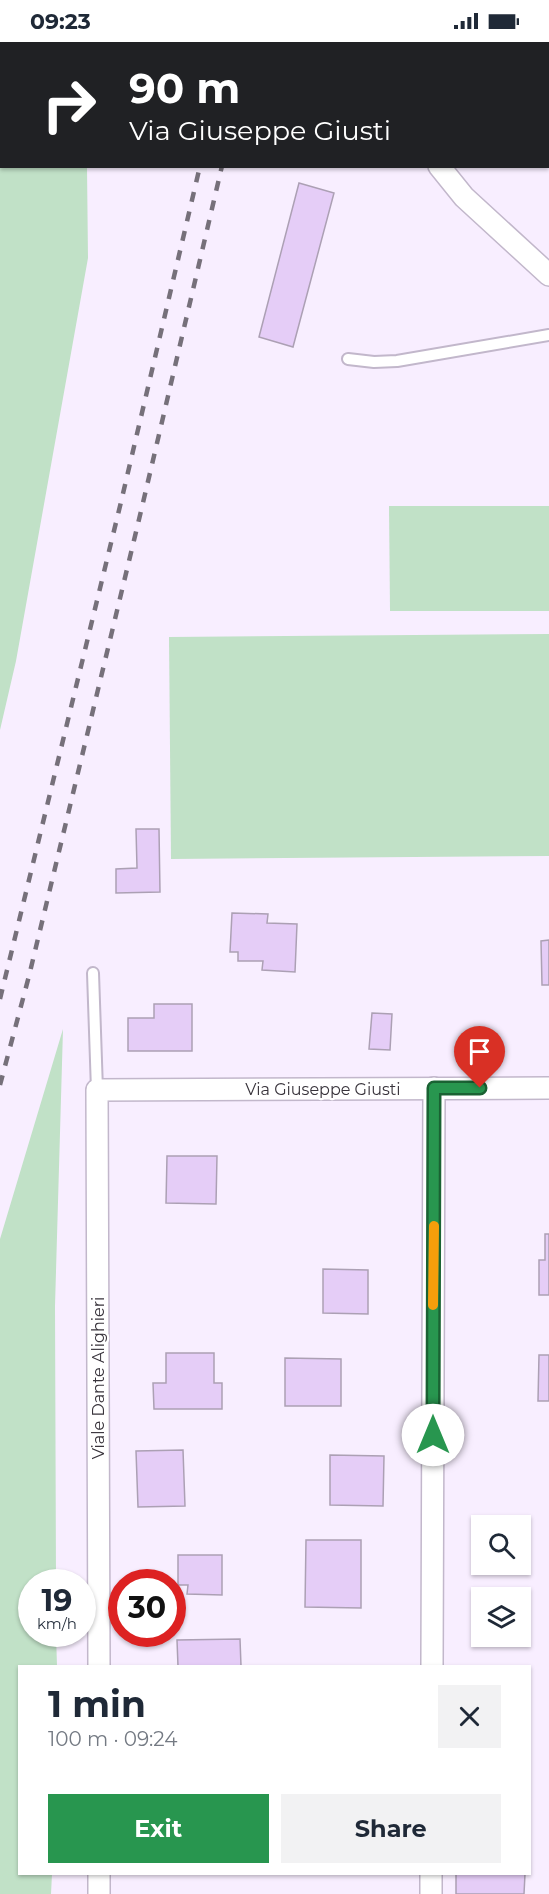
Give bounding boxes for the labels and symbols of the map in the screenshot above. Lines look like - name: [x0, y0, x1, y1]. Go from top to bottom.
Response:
- pin: [454, 1026, 505, 1088]
- street label: Via Giuseppe Giusti: [245, 1080, 401, 1099]
- street label: Viale Dante Alighieri: [89, 1297, 108, 1459]
- position arrow: [401, 1403, 465, 1467]
- speed limit sign: 30: [108, 1569, 186, 1647]

